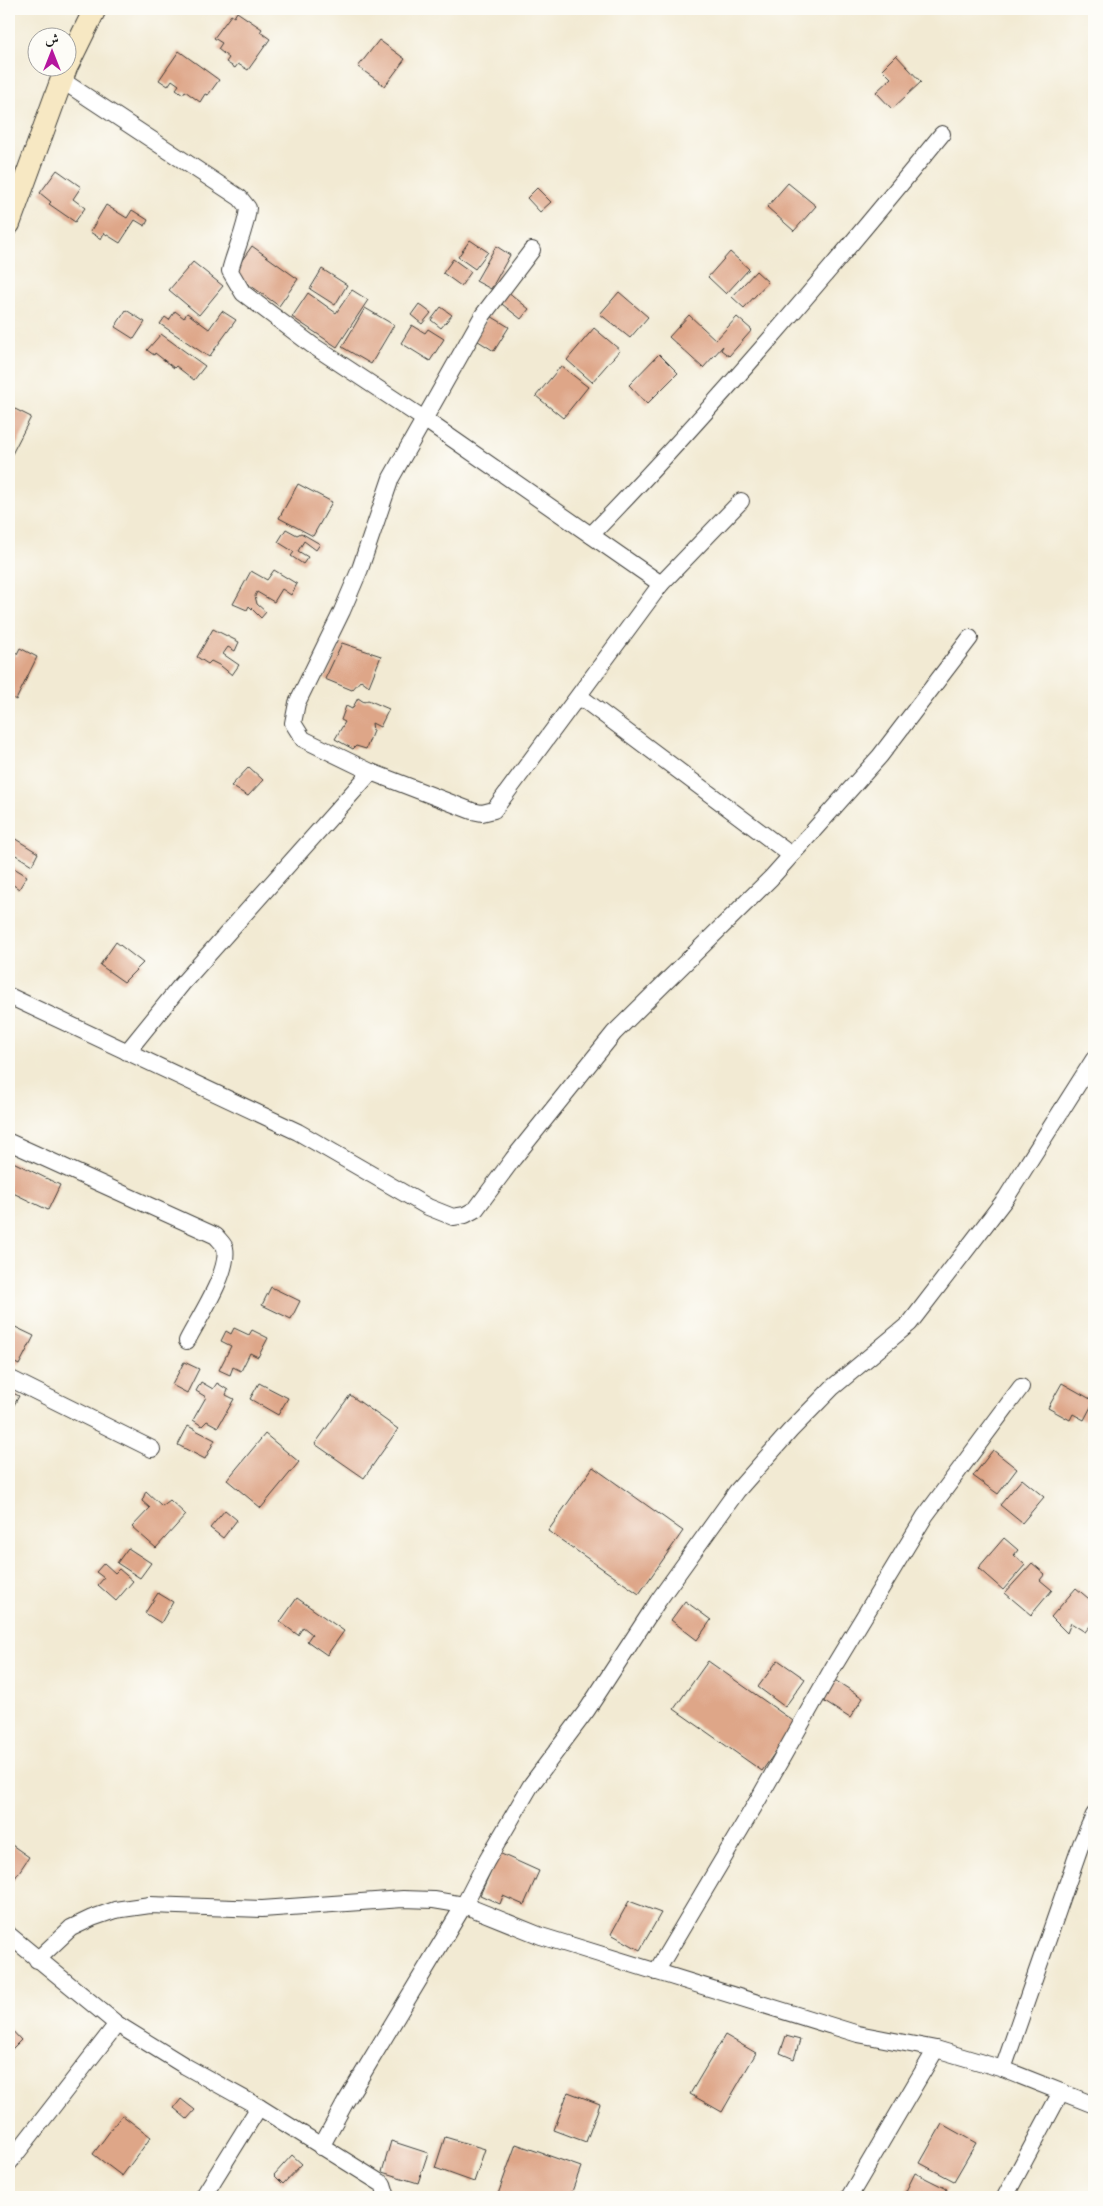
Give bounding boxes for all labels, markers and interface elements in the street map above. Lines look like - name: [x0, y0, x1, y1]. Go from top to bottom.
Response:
- north arrow: [28, 28, 78, 78]
- text: ش: [45, 31, 59, 49]

